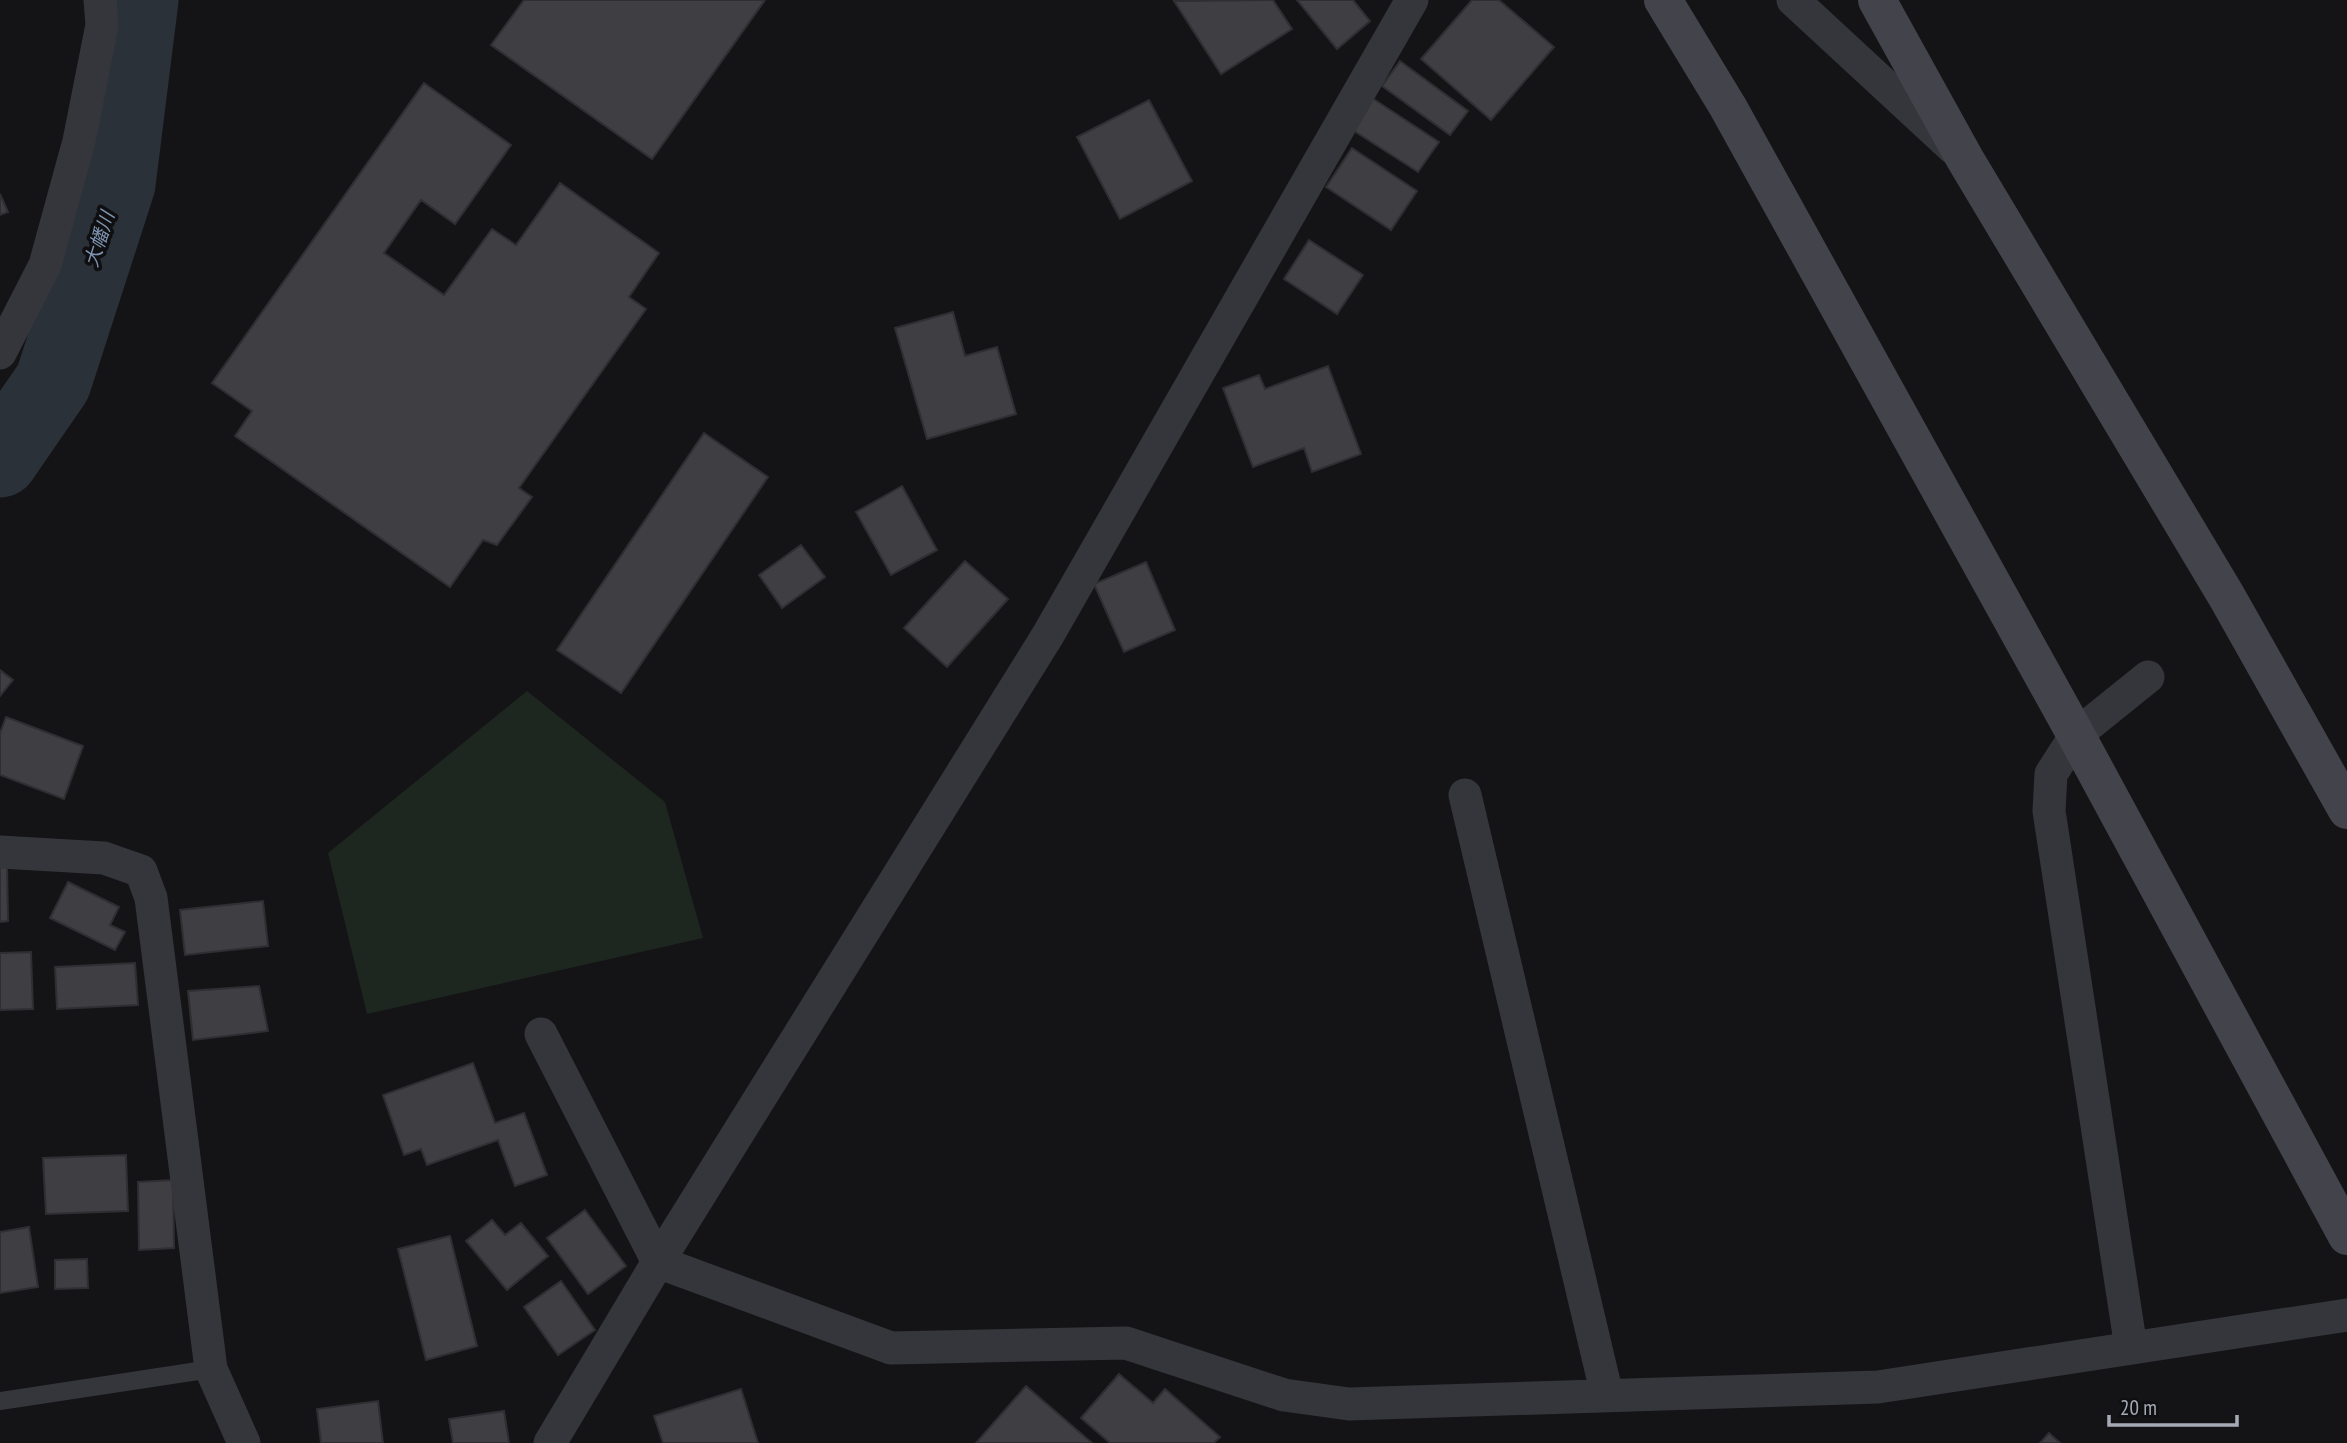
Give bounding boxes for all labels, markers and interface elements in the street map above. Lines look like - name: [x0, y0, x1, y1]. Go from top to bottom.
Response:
- water label: 大幡川: [79, 206, 120, 270]
- scale bar: [2109, 1384, 2237, 1428]
- text: 20 m: [2120, 1394, 2157, 1421]

